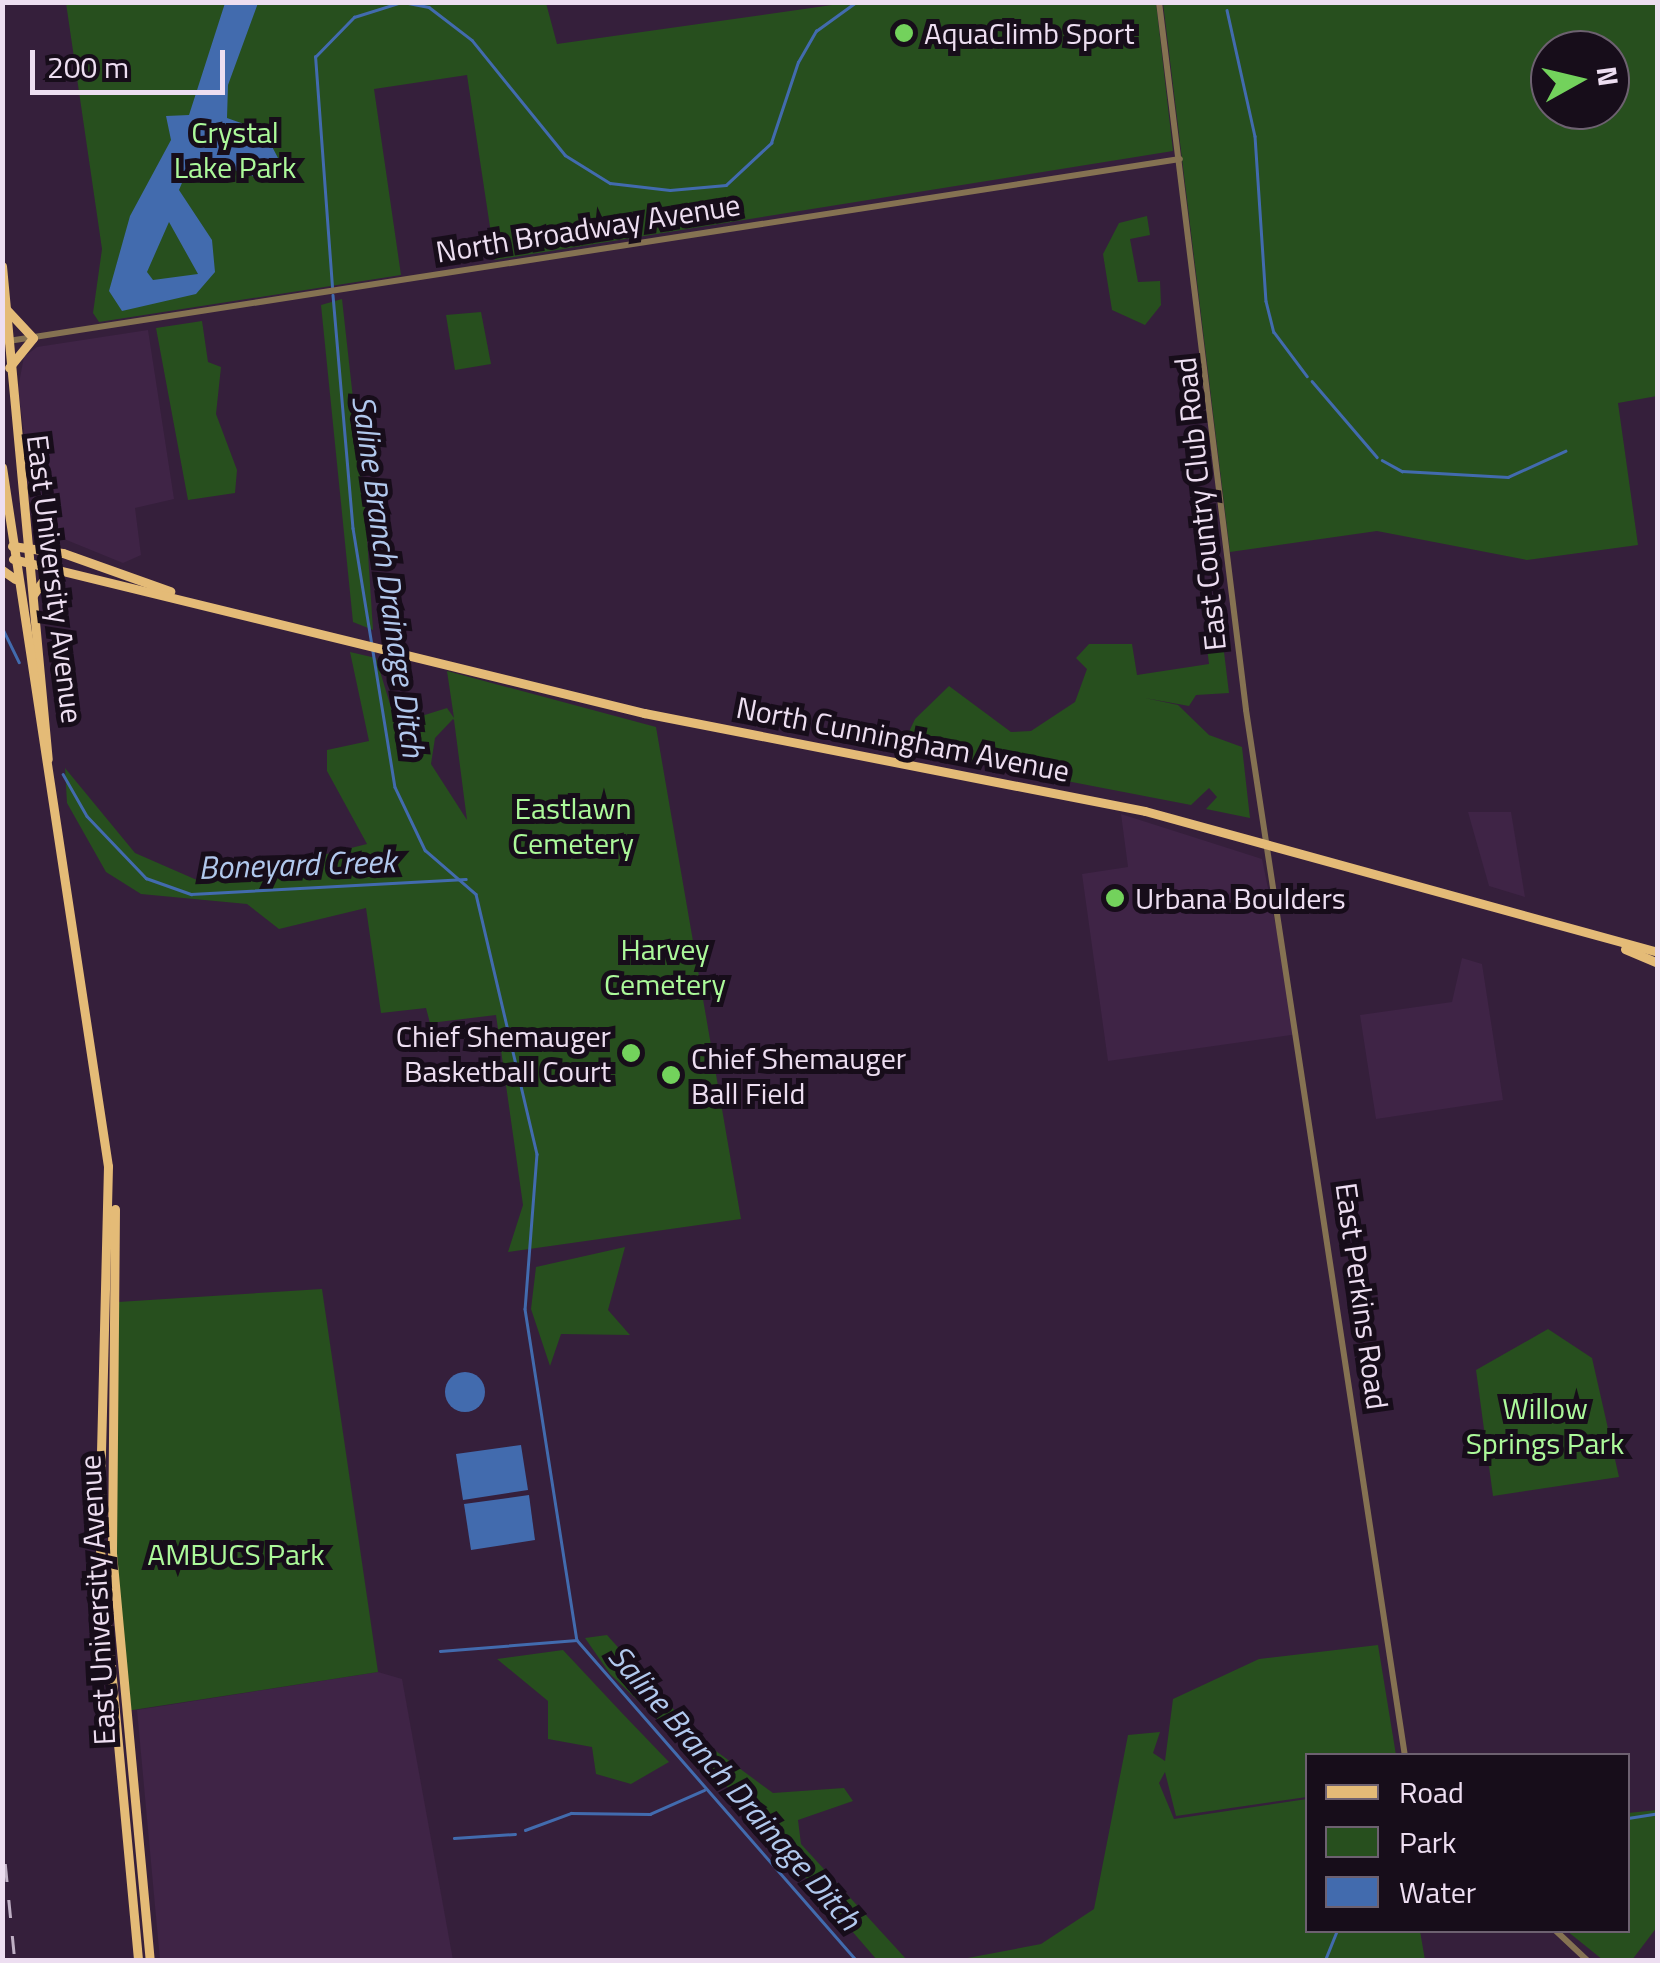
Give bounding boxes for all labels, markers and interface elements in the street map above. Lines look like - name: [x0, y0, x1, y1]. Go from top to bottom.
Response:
- place label: AquaClimb Sport: [924, 15, 1135, 51]
- marker: AquaClimb Sport: [893, 22, 915, 44]
- scale bar: [35, 30, 230, 92]
- north arrow: [1530, 30, 1630, 130]
- text: 200 m: [47, 44, 129, 90]
- text: N: [1586, 63, 1631, 89]
- park label: Crystal Lake Park: [174, 114, 296, 184]
- street label: North Broadway Avenue: [433, 186, 743, 270]
- street label: East Country Club Road: [1167, 355, 1233, 653]
- water label: Saline Branch Drainage Ditch: [345, 393, 433, 759]
- street label: East University Avenue: [19, 433, 91, 725]
- street label: North Cunningham Avenue: [733, 689, 1073, 789]
- park label: Eastlawn Cemetery: [512, 790, 634, 860]
- water label: Boneyard Creek: [198, 841, 396, 887]
- place label: Urbana Boulders: [1135, 880, 1346, 916]
- marker: Urbana Boulders: [1104, 887, 1126, 909]
- park label: Harvey Cemetery: [604, 931, 726, 1002]
- place label: Chief Shemauger Basketball Court: [396, 1018, 611, 1088]
- place label: Chief Shemauger Ball Field: [691, 1040, 906, 1110]
- marker: Chief Shemauger Basketball Court: [620, 1042, 642, 1064]
- marker: Chief Shemauger Ball Field: [660, 1064, 682, 1086]
- street label: East Perkins Road: [1328, 1180, 1396, 1412]
- park label: Willow Springs Park: [1466, 1390, 1624, 1460]
- street label: East University Avenue: [71, 1454, 123, 1746]
- park label: AMBUCS Park: [147, 1536, 325, 1572]
- water label: Saline Branch Drainage Ditch: [601, 1637, 869, 1937]
- legend: [1305, 1753, 1630, 1933]
- text: Road: [1399, 1769, 1464, 1815]
- text: Park: [1399, 1819, 1456, 1865]
- text: Water: [1399, 1869, 1476, 1915]

